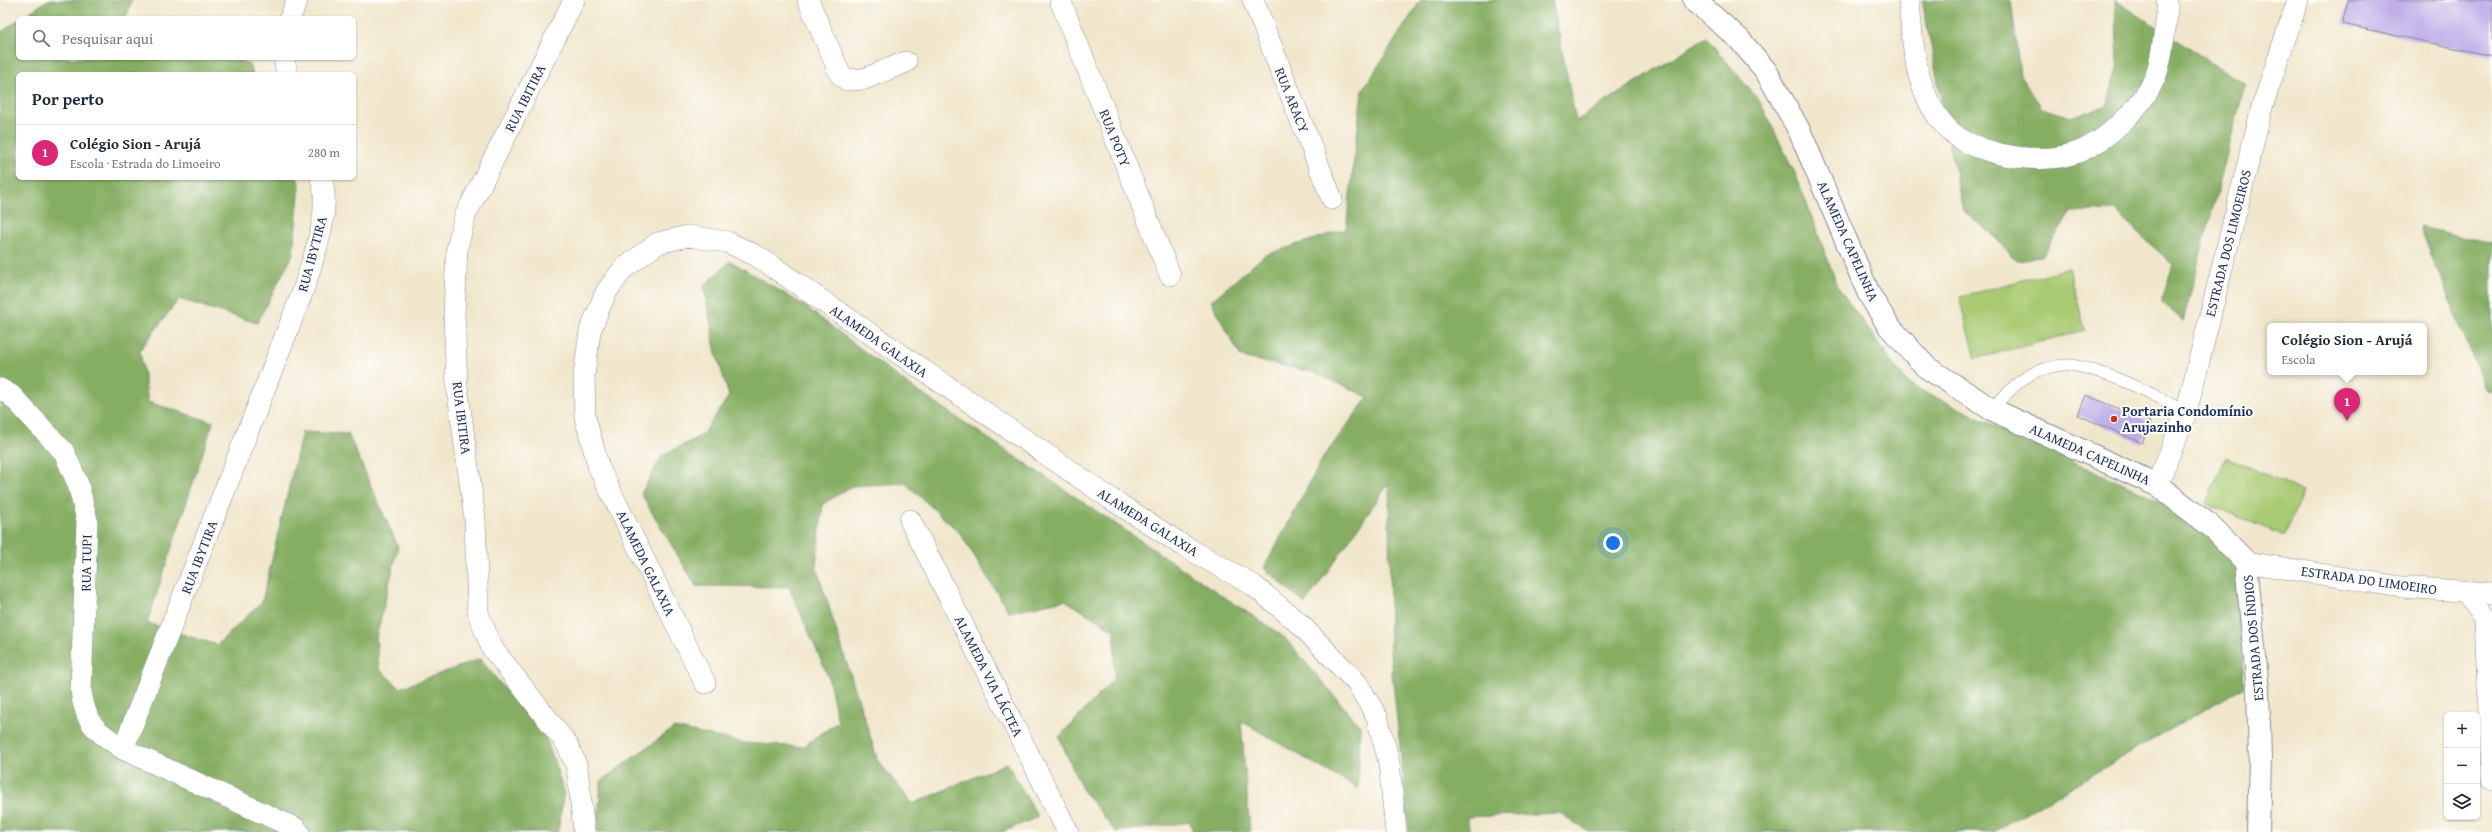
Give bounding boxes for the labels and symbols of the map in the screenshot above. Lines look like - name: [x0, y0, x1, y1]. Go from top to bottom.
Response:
- street label: RUA IBITIRA: [499, 60, 551, 135]
- street label: RUA ARACY: [1270, 64, 1314, 136]
- street label: RUA POTY: [1094, 106, 1136, 170]
- street label: ESTRADA DOS LIMOEIROS: [2200, 167, 2256, 319]
- street label: ALAMEDA CAPELINHA: [1812, 177, 1884, 305]
- street label: RUA IBYTIRA: [292, 213, 332, 294]
- street label: ALAMEDA GALAXIA: [826, 300, 932, 383]
- street label: RUA IBITIRA: [448, 380, 476, 456]
- pin: 1: [2334, 388, 2360, 421]
- place label: Portaria Condomínio Arujazinho: [2122, 401, 2254, 437]
- marker: Portaria Condomínio Arujazinho: [2109, 414, 2119, 424]
- street label: ALAMEDA CAPELINHA: [2026, 418, 2154, 490]
- street label: ALAMEDA GALAXIA: [1094, 483, 1203, 561]
- street label: ALAMEDA GALAXIA: [612, 507, 681, 620]
- street label: RUA IBYTIRA: [176, 517, 222, 597]
- your location: [1603, 533, 1623, 553]
- street label: RUA TUPI: [76, 534, 96, 592]
- street label: ESTRADA DO LIMOEIRO: [2300, 561, 2438, 599]
- street label: ESTRADA DOS ÍNDIOS: [2238, 574, 2268, 702]
- street label: ALAMEDA VIA LÁCTEA: [950, 612, 1028, 740]

